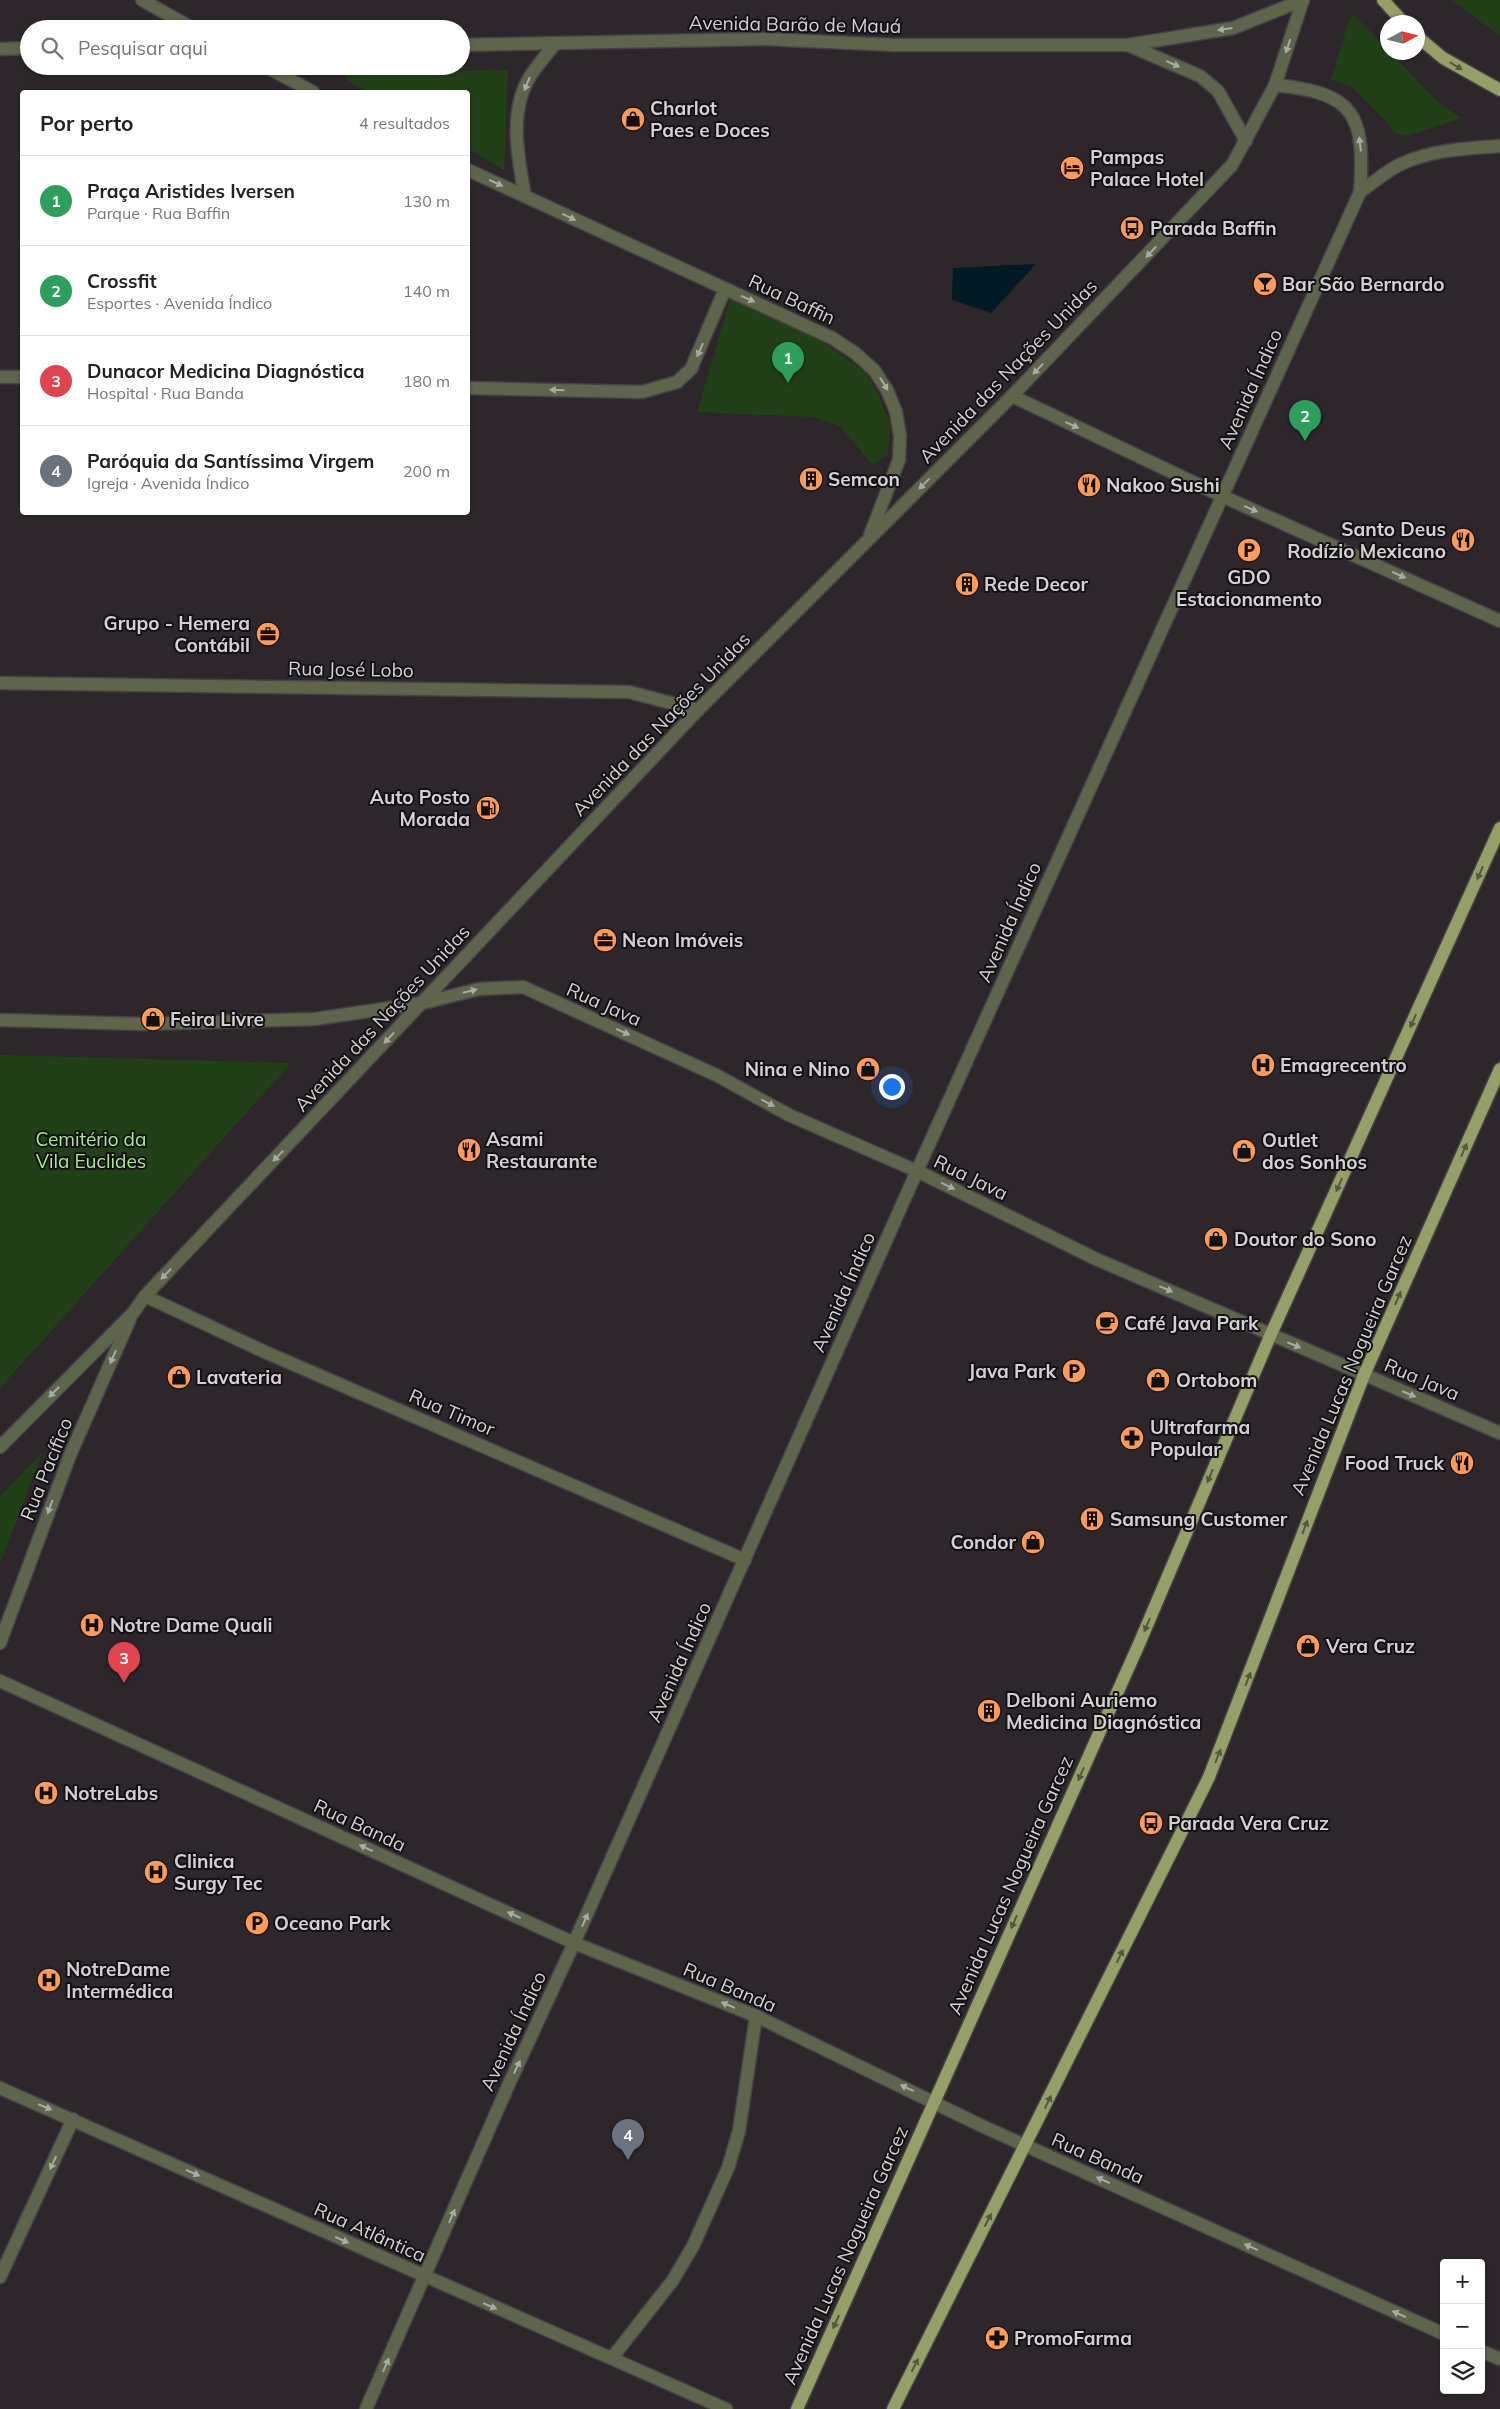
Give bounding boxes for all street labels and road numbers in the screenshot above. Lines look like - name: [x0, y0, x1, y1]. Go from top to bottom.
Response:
- street label: Avenida Barão de Mauá: [689, 10, 901, 38]
- street label: Rua Baffin: [745, 268, 839, 330]
- street label: Avenida das Nações Unidas: [914, 274, 1102, 468]
- street label: Avenida Índico: [1213, 325, 1287, 453]
- street label: Avenida das Nações Unidas: [567, 627, 755, 821]
- street label: Rua José Lobo: [288, 656, 414, 682]
- street label: Avenida Índico: [972, 858, 1046, 986]
- street label: Avenida das Nações Unidas: [289, 920, 475, 1116]
- street label: Rua Java: [563, 977, 645, 1031]
- street label: Rua Java: [930, 1149, 1012, 1205]
- street label: Avenida Índico: [806, 1228, 880, 1356]
- street label: Avenida Lucas Nogueira Garcez: [1285, 1231, 1417, 1499]
- street label: Rua Java: [1381, 1352, 1463, 1406]
- street label: Rua Timor: [405, 1383, 499, 1441]
- street label: Rua Pacífico: [15, 1414, 77, 1524]
- street label: Avenida Índico: [642, 1598, 716, 1726]
- street label: Avenida Lucas Nogueira Garcez: [942, 1752, 1078, 2018]
- street label: Rua Banda: [310, 1793, 410, 1857]
- street label: Rua Banda: [680, 1957, 780, 2017]
- street label: Avenida Índico: [475, 1967, 551, 2095]
- street label: Avenida Lucas Nogueira Garcez: [777, 2122, 913, 2388]
- street label: Rua Banda: [1048, 2127, 1148, 2189]
- street label: Rua Atlântica: [310, 2197, 430, 2267]

